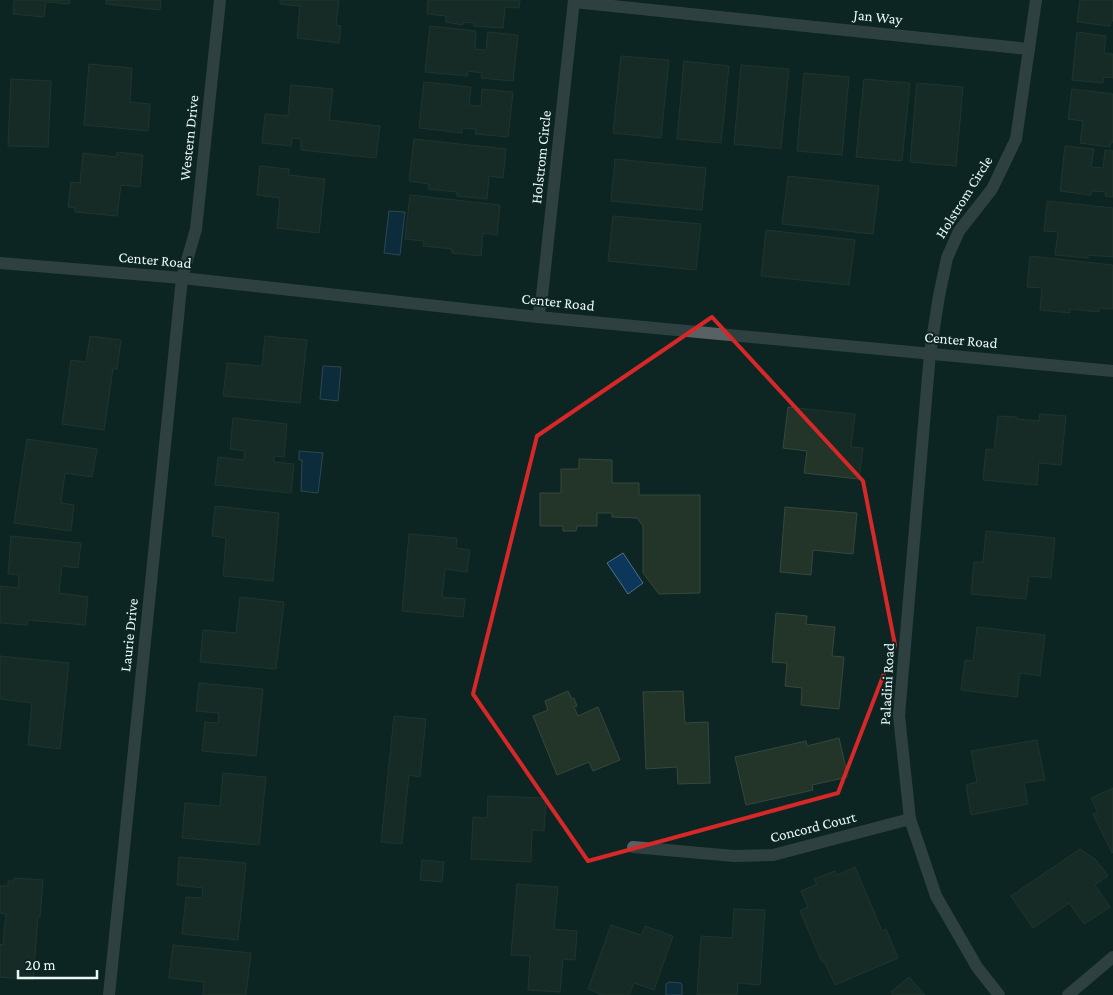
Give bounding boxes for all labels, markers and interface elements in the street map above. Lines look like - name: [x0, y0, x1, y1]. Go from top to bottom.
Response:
- street label: Jan Way: [851, 6, 903, 29]
- street label: Western Drive: [177, 94, 201, 182]
- street label: Holstrom Circle: [528, 109, 554, 205]
- street label: Holstrom Circle: [932, 153, 996, 241]
- street label: Center Road: [118, 249, 192, 271]
- street label: Center Road: [521, 290, 595, 314]
- street label: Center Road: [924, 329, 998, 351]
- street label: Laurie Drive: [117, 597, 141, 672]
- street label: Paladini Road: [877, 642, 897, 725]
- street label: Concord Court: [768, 808, 859, 845]
- scale bar: [18, 948, 96, 980]
- text: 20 m: [25, 957, 56, 973]

